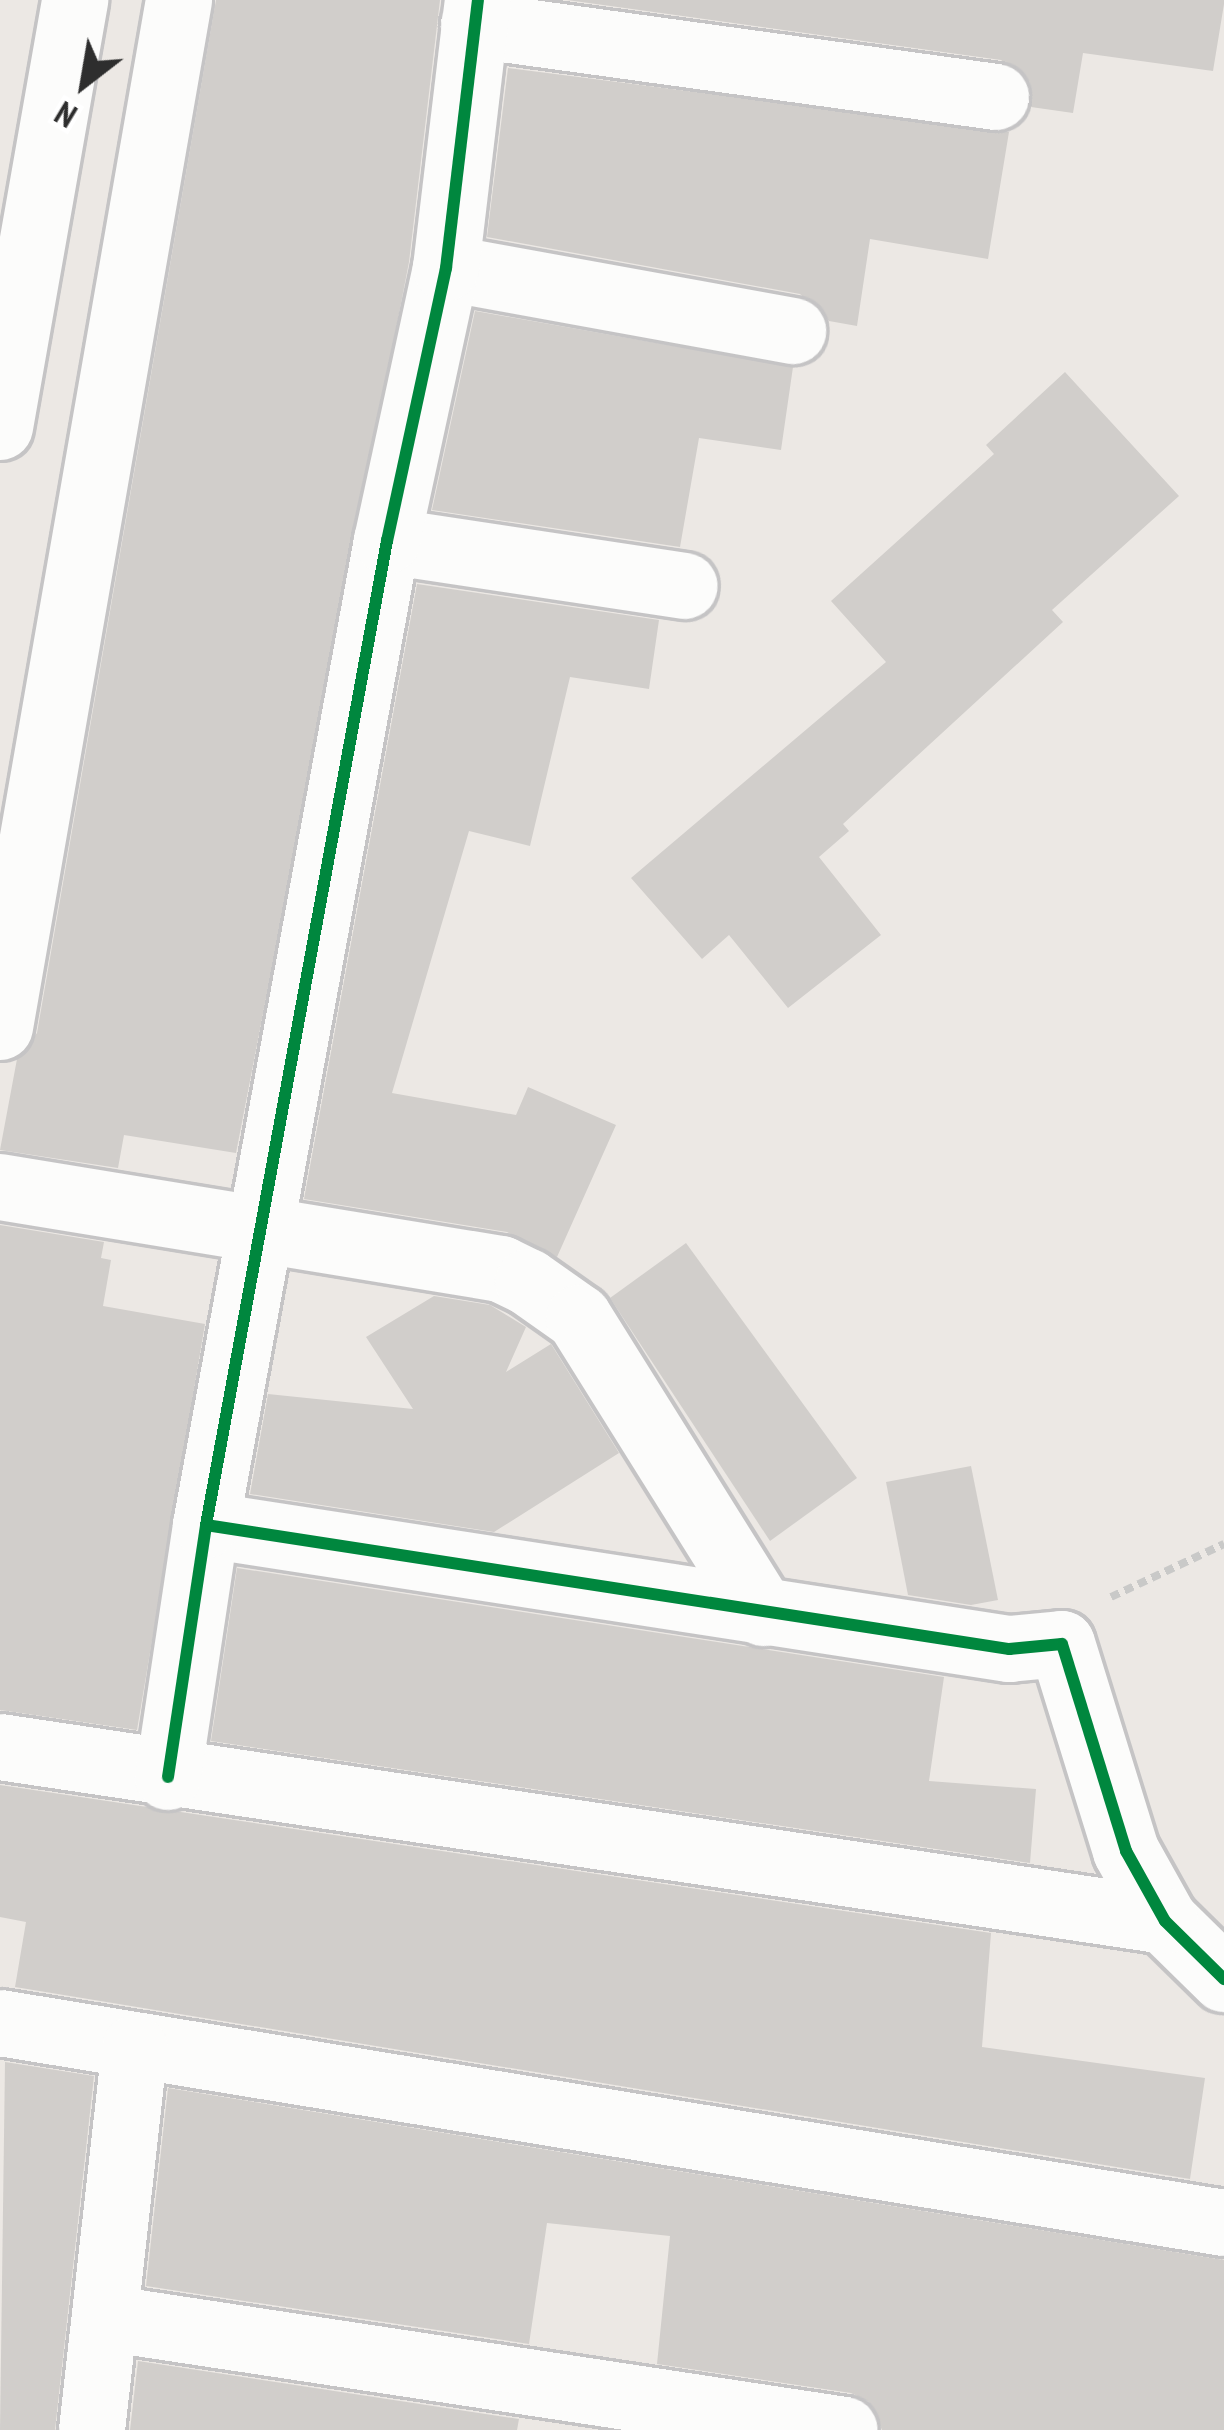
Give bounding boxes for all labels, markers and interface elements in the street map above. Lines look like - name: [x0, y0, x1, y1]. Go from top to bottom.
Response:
- north arrow: [24, 24, 144, 144]
- text: N: [46, 92, 84, 138]

